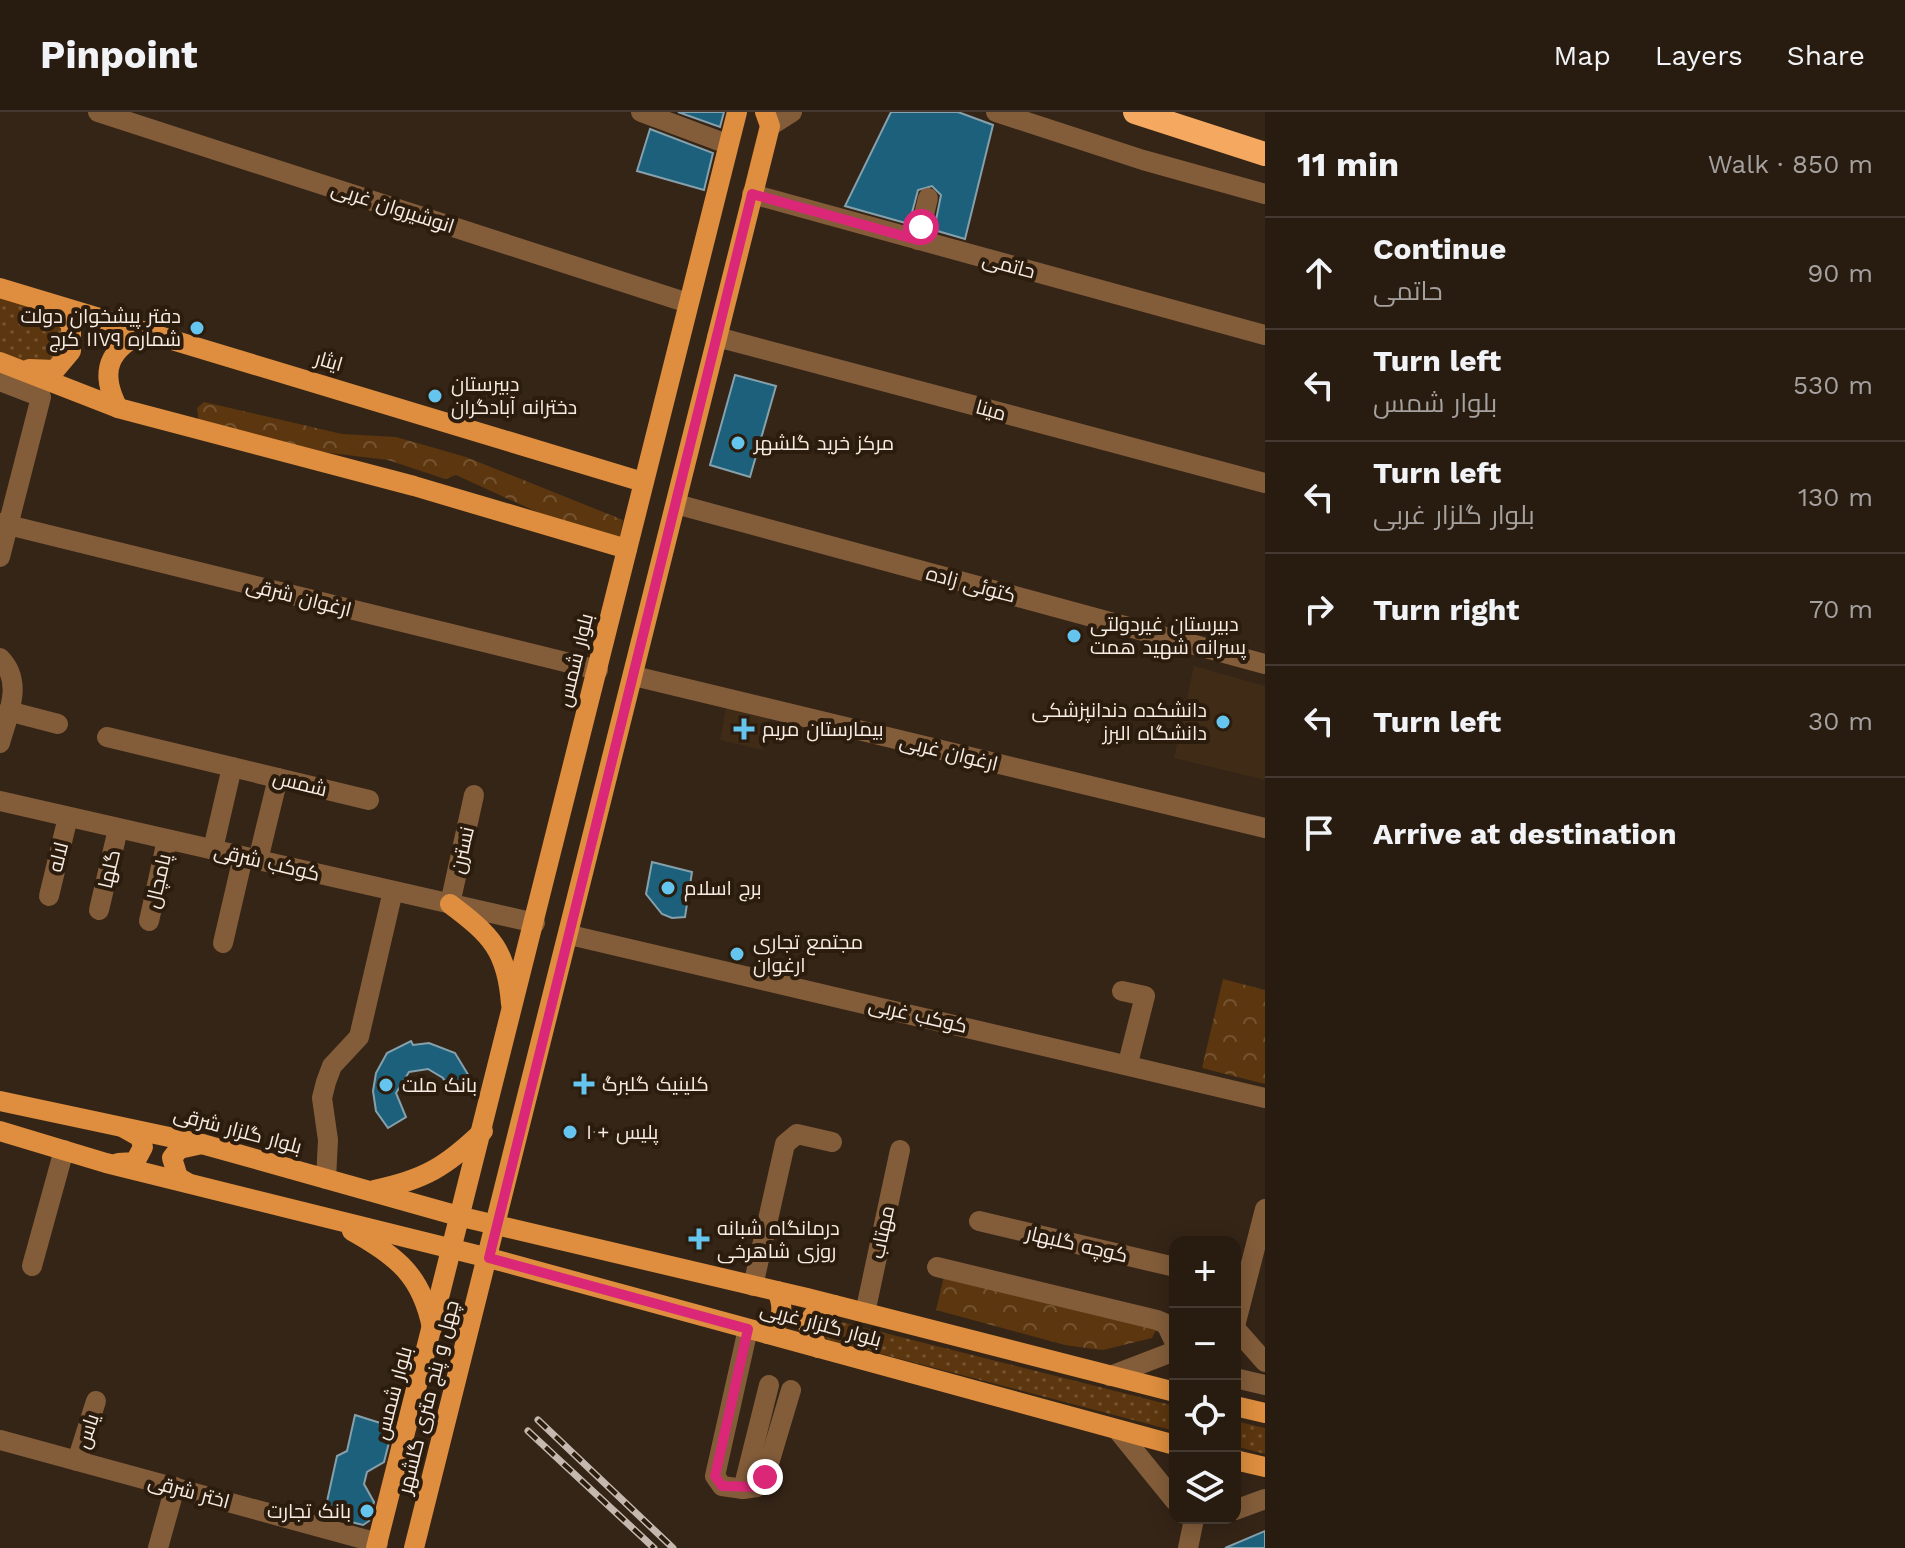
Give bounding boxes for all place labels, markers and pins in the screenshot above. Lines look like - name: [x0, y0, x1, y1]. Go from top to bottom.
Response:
- place label: دفتر پیشخوان دولت شماره ۱۱۷۹ کرج: [21, 304, 181, 353]
- marker: دفتر پیشخوان دولت شماره ۱۱۷۹ کرج: [188, 319, 206, 337]
- place label: دبيرستان دخترانه آبادگران: [451, 372, 577, 420]
- marker: دبيرستان دخترانه آبادگران: [426, 387, 444, 405]
- place label: مرکز خرید گلشهر: [753, 431, 894, 456]
- marker: مرکز خرید گلشهر: [729, 434, 747, 452]
- place label: دبیرستان غیردولتی پسرانه شهید همت: [1090, 612, 1247, 660]
- marker: دبیرستان غیردولتی پسرانه شهید همت: [1065, 627, 1083, 645]
- place label: دانشکده دندانپزشکی دانشگاه البرز: [1031, 698, 1207, 745]
- marker: دانشکده دندانپزشکی دانشگاه البرز: [1214, 713, 1232, 731]
- place label: بیمارستان مریم: [762, 717, 884, 743]
- marker: بیمارستان مریم: [733, 718, 755, 740]
- place label: برج اسلام: [684, 876, 762, 902]
- marker: برج اسلام: [659, 879, 677, 897]
- place label: مجتمع تجاری ارغوان: [753, 930, 863, 978]
- marker: مجتمع تجاری ارغوان: [728, 945, 746, 963]
- place label: کلینیک گلبرگ: [602, 1072, 709, 1096]
- place label: بانک ملت: [402, 1073, 477, 1097]
- marker: کلینیک گلبرگ: [573, 1073, 595, 1095]
- marker: بانک ملت: [377, 1076, 395, 1094]
- place label: پلیس +۱۰: [586, 1120, 659, 1145]
- marker: پلیس +۱۰: [561, 1123, 579, 1141]
- place label: درمانگاه شبانه روزی شاهرخی: [717, 1216, 840, 1264]
- marker: درمانگاه شبانه روزی شاهرخی: [688, 1228, 710, 1250]
- place label: بانک تجارت: [267, 1499, 351, 1523]
- marker: بانک تجارت: [358, 1502, 376, 1520]

